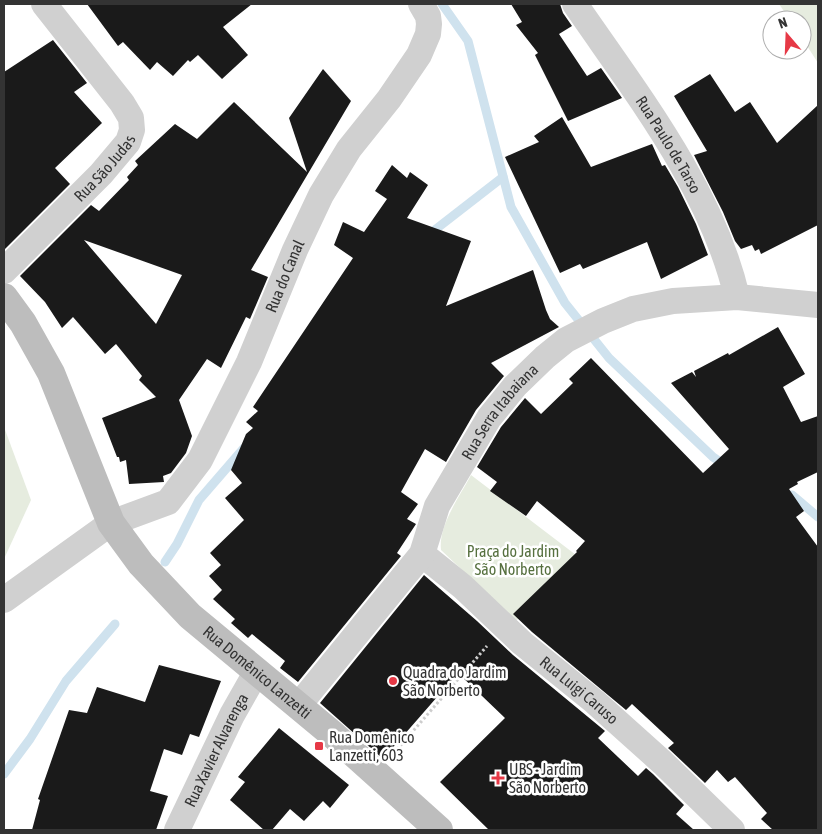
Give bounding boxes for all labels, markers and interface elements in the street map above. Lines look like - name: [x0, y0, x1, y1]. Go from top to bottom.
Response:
- north arrow: [762, 10, 812, 60]
- text: N: [776, 14, 789, 32]
- street label: Rua Paulo de Tarso: [632, 92, 705, 196]
- street label: Rua São Judas: [70, 133, 139, 205]
- street label: Rua do Canal: [261, 236, 308, 315]
- street label: Rua Serra Itabaiana: [458, 360, 541, 463]
- park label: Praça do Jardim São Norberto: [467, 542, 559, 578]
- street label: Rua Domênico Lanzetti: [200, 622, 315, 722]
- street label: Rua Luigi Caruso: [537, 652, 622, 728]
- place label: Quadra do Jardim São Norberto: [403, 663, 507, 699]
- marker: Quadra do Jardim São Norberto: [387, 675, 399, 687]
- street label: Rua Xavier Alvarenga: [180, 690, 251, 810]
- place label: Rua Domênico Lanzetti, 603: [329, 728, 415, 764]
- marker: Rua Domênico Lanzetti, 603: [313, 740, 325, 752]
- place label: UBS - Jardim São Norberto: [509, 760, 586, 796]
- marker: UBS - Jardim São Norberto: [491, 771, 505, 785]

